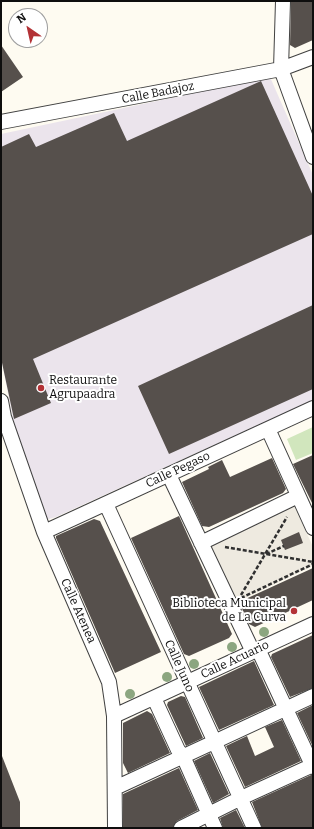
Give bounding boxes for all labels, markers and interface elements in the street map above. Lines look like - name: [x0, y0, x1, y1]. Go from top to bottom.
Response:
- north arrow: [8, 8, 48, 48]
- text: N: [14, 11, 29, 26]
- street label: Calle Badajoz: [121, 79, 195, 107]
- place label: Restaurante Agrupaadra: [49, 374, 117, 402]
- marker: Restaurante Agrupaadra: [36, 383, 46, 393]
- street label: Calle Pegaso: [144, 449, 212, 491]
- street label: Calle Atenea: [57, 576, 99, 646]
- place label: Biblioteca Municipal de La Curva: [172, 597, 286, 625]
- marker: Biblioteca Municipal de La Curva: [289, 606, 299, 616]
- street label: Calle Juno: [161, 638, 197, 694]
- street label: Calle Acuario: [199, 638, 271, 682]

